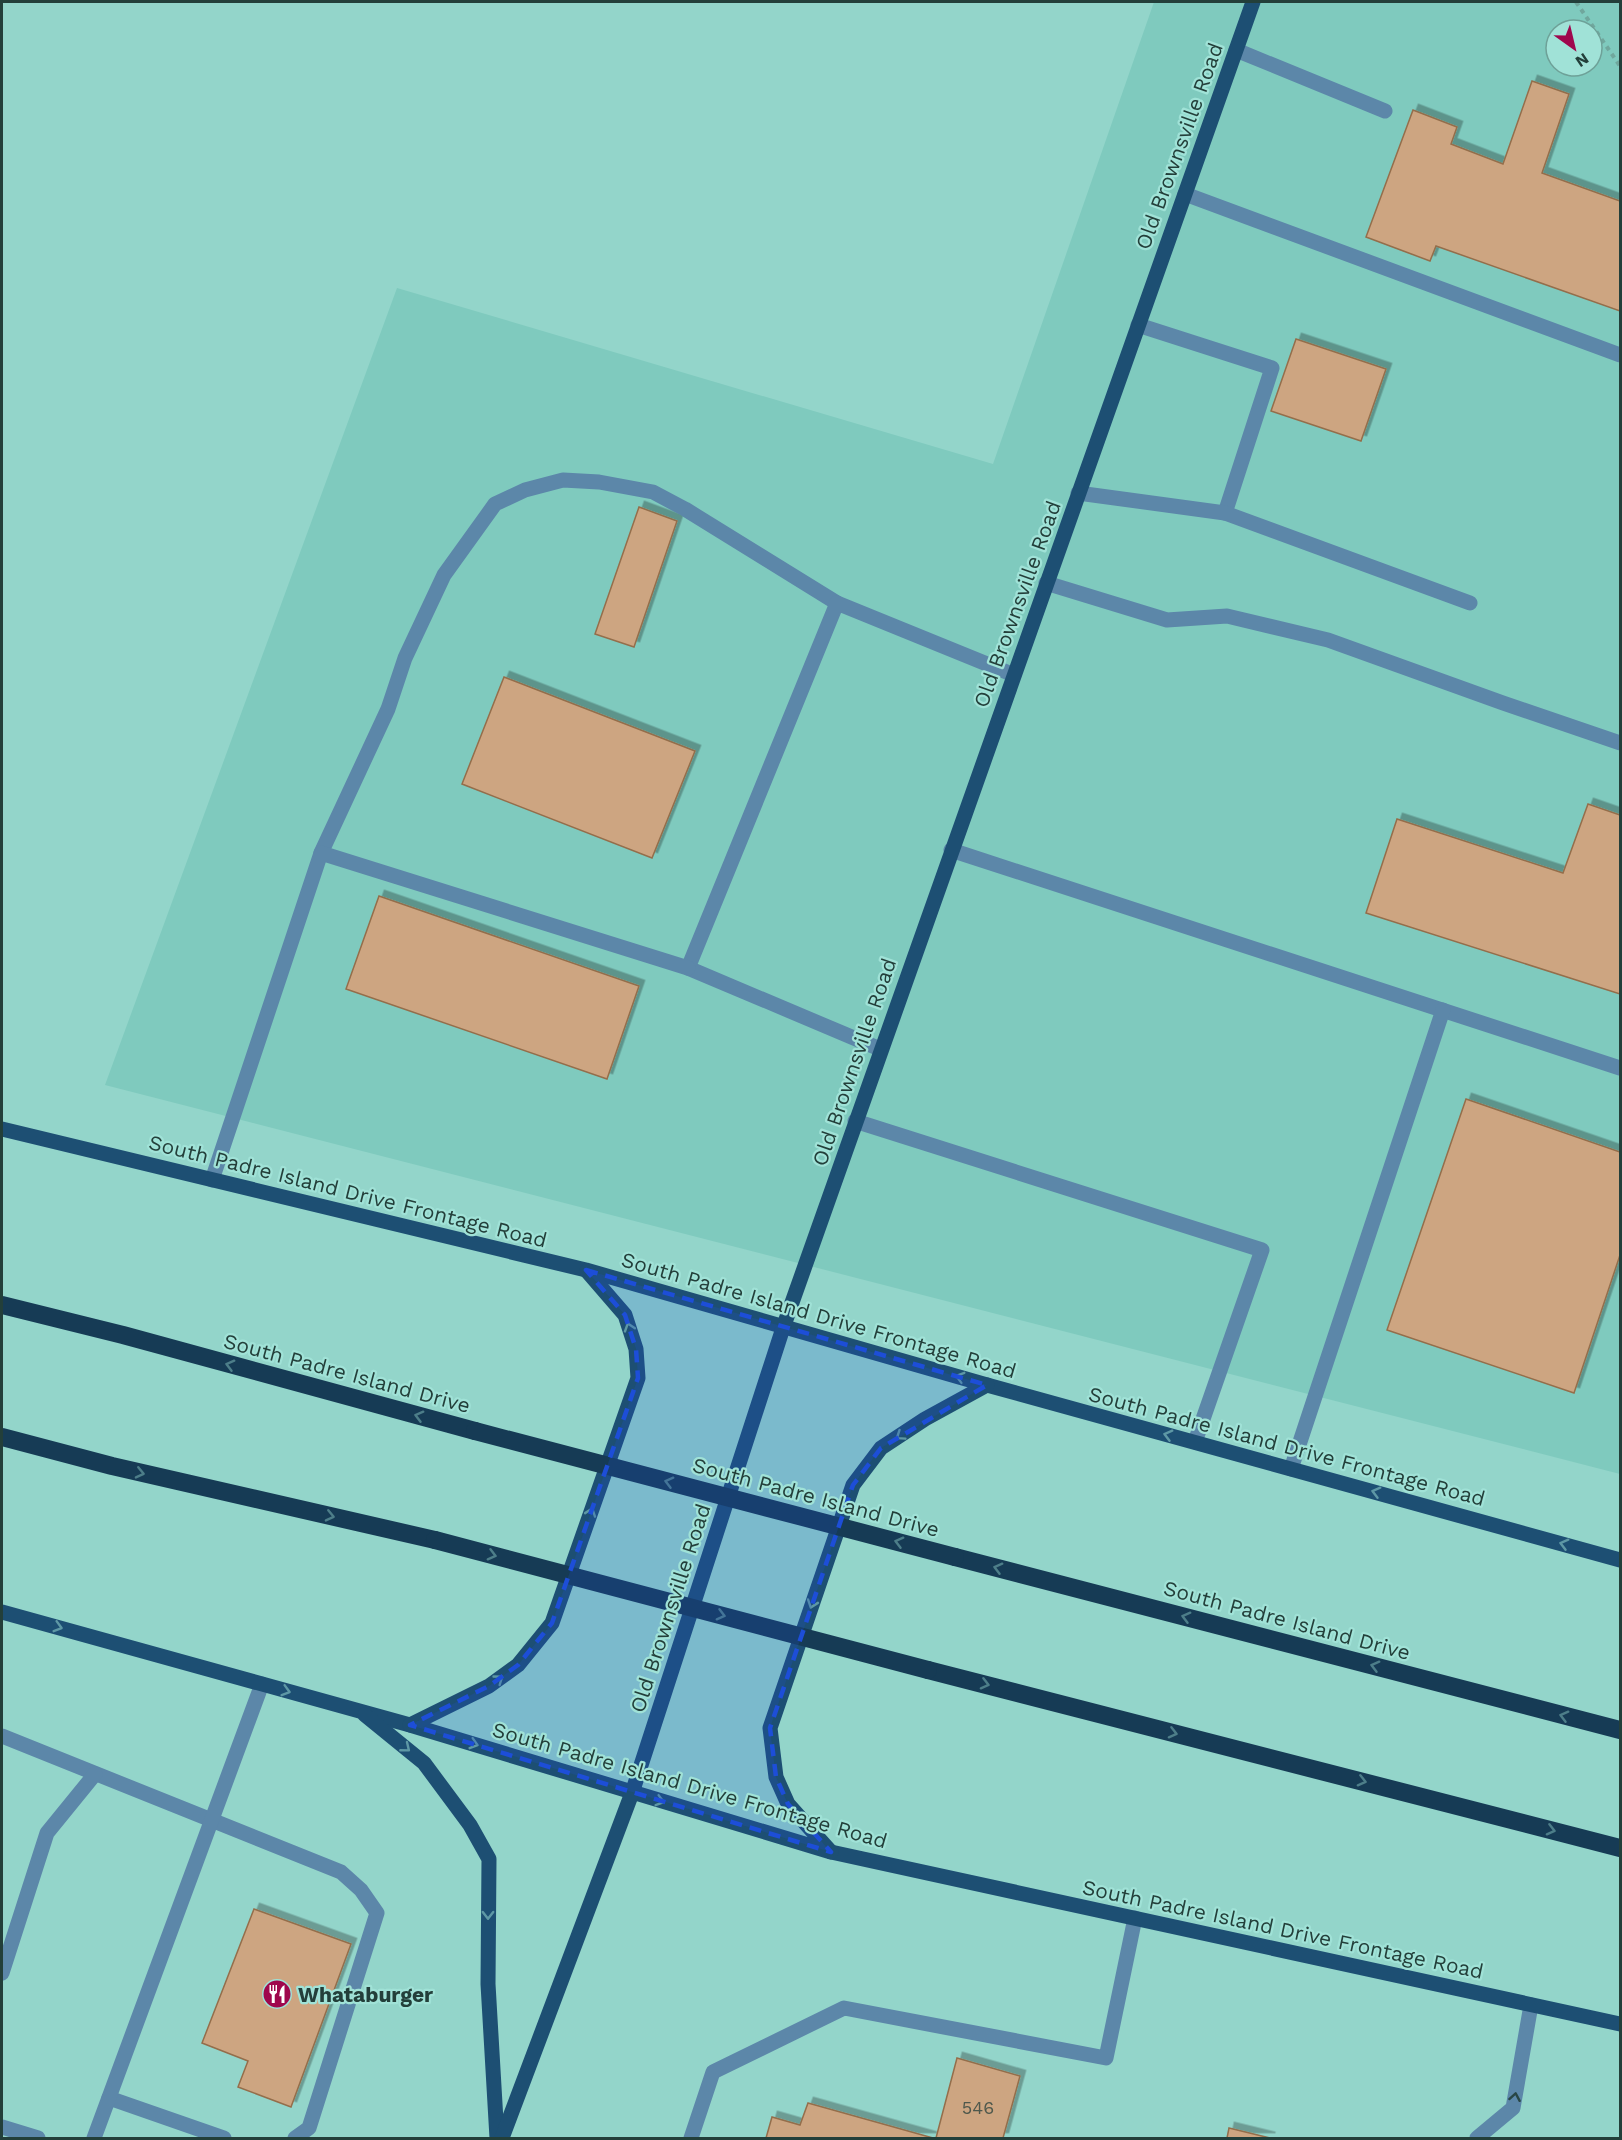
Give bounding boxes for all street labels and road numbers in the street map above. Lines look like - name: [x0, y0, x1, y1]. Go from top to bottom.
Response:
- street label: Old Brownsville Road: [1130, 39, 1228, 253]
- street label: Old Brownsville Road: [968, 497, 1066, 711]
- street label: Old Brownsville Road: [807, 955, 901, 1169]
- street label: South Padre Island Drive Frontage Road: [146, 1129, 550, 1253]
- street label: South Padre Island Drive Frontage Road: [619, 1247, 1019, 1383]
- street label: South Padre Island Drive: [221, 1328, 473, 1418]
- street label: South Padre Island Drive Frontage Road: [1086, 1381, 1488, 1511]
- street label: South Padre Island Drive: [690, 1452, 942, 1542]
- street label: Old Brownsville Road: [624, 1501, 716, 1715]
- street label: South Padre Island Drive: [1161, 1575, 1413, 1665]
- street label: South Padre Island Drive Frontage Road: [490, 1717, 890, 1853]
- street label: South Padre Island Drive Frontage Road: [1080, 1874, 1486, 1984]

